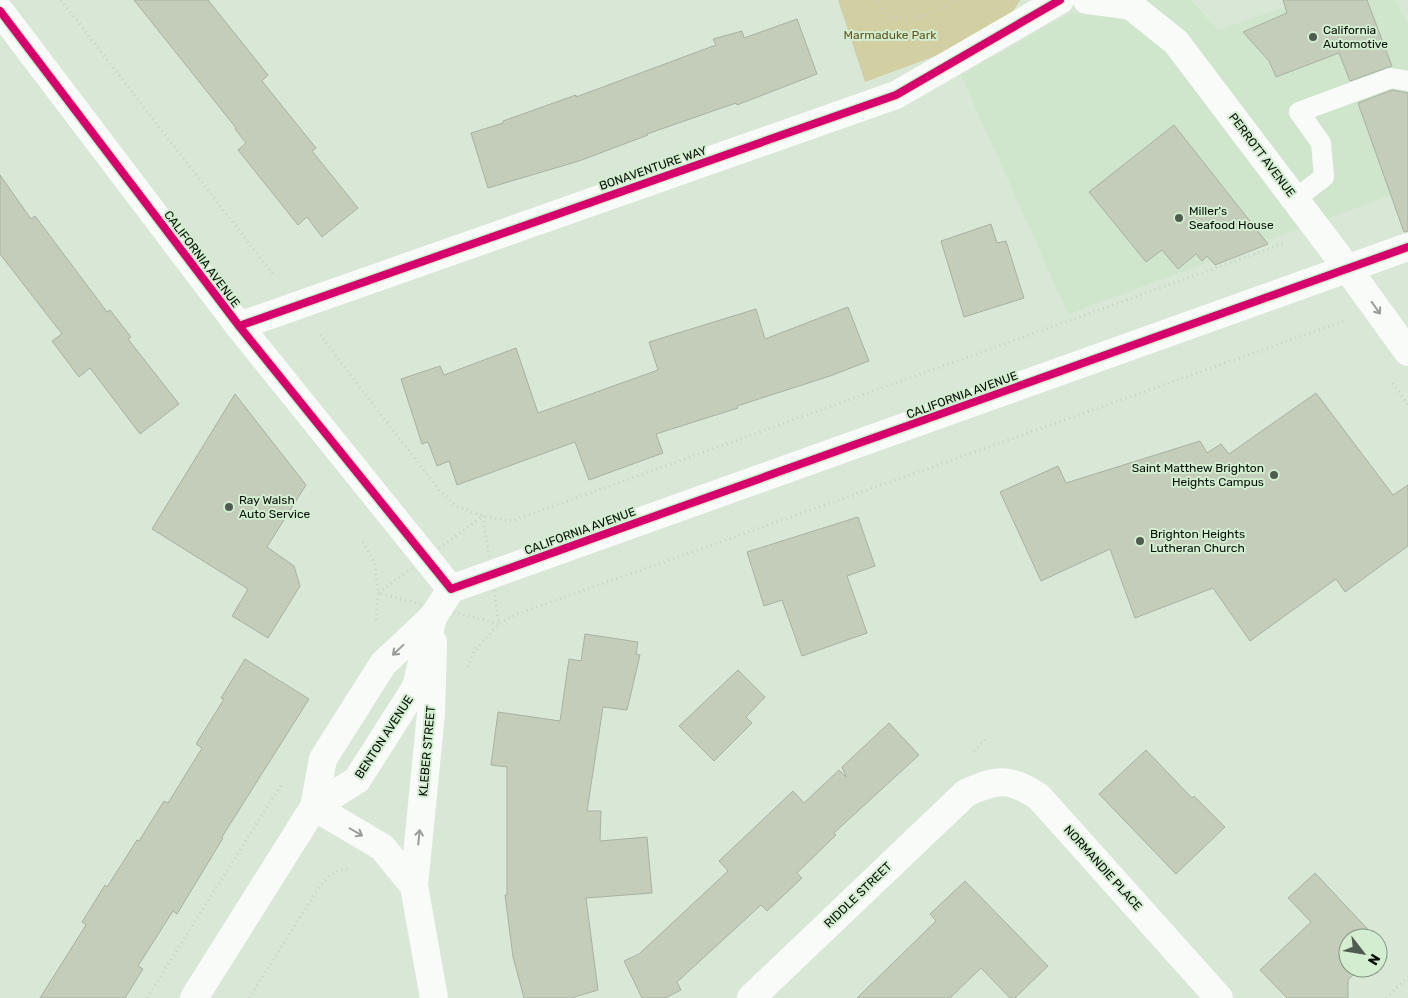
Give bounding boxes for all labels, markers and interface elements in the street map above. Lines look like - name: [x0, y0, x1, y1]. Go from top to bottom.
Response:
- place label: California Automotive: [1323, 23, 1388, 51]
- park label: Marmaduke Park: [844, 28, 937, 42]
- marker: California Automotive: [1307, 31, 1319, 43]
- street label: PERROTT AVENUE: [1226, 110, 1298, 200]
- street label: BONAVENTURE WAY: [597, 143, 709, 193]
- place label: Miller's Seafood House: [1189, 204, 1274, 232]
- street label: CALIFORNIA AVENUE: [161, 208, 243, 310]
- marker: Miller's Seafood House: [1173, 212, 1185, 224]
- one-way arrow: [1371, 301, 1381, 315]
- street label: CALIFORNIA AVENUE: [904, 368, 1020, 422]
- place label: Saint Matthew Brighton Heights Campus: [1132, 461, 1264, 489]
- marker: Saint Matthew Brighton Heights Campus: [1268, 469, 1280, 481]
- place label: Ray Walsh Auto Service: [239, 493, 311, 521]
- marker: Ray Walsh Auto Service: [223, 501, 235, 513]
- street label: CALIFORNIA AVENUE: [522, 504, 638, 558]
- place label: Brighton Heights Lutheran Church: [1150, 527, 1245, 555]
- marker: Brighton Heights Lutheran Church: [1134, 535, 1146, 547]
- one-way arrow: [391, 644, 404, 656]
- street label: BENTON AVENUE: [352, 693, 416, 781]
- street label: KLEBER STREET: [416, 705, 438, 797]
- street label: NORMANDIE PLACE: [1061, 823, 1145, 913]
- one-way arrow: [348, 827, 362, 837]
- one-way arrow: [414, 830, 424, 846]
- street label: RIDDLE STREET: [821, 859, 895, 931]
- north arrow: [1338, 928, 1388, 978]
- text: N: [1364, 951, 1384, 968]

